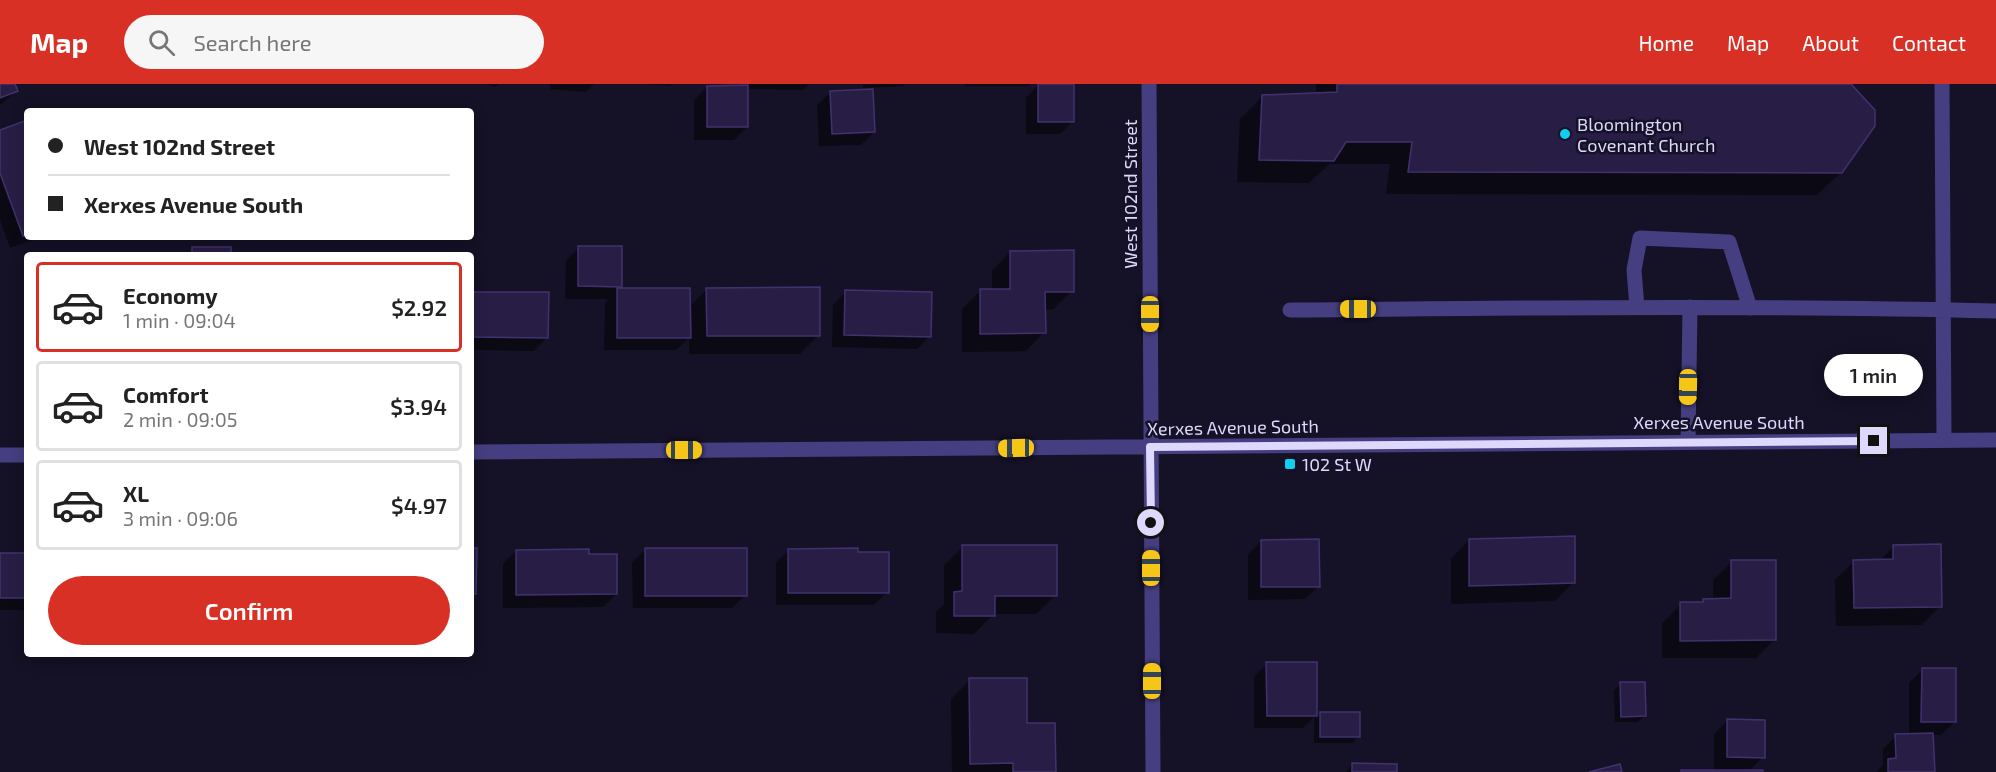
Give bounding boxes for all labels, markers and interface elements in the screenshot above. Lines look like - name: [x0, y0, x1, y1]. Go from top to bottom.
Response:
- search box: [124, 15, 544, 69]
- text: Map: [30, 25, 88, 59]
- icon: search: [145, 26, 178, 59]
- text: Search here: [193, 29, 312, 55]
- text: Home: [1638, 30, 1694, 55]
- text: Map: [1727, 30, 1769, 55]
- text: About: [1802, 30, 1859, 55]
- text: Contact: [1892, 30, 1966, 55]
- place label: Bloomington Covenant Church: [1577, 113, 1715, 156]
- street label: West 102nd Street: [1119, 119, 1141, 269]
- marker: Bloomington Covenant Church: [1558, 127, 1572, 141]
- text: West 102nd Street: [84, 133, 275, 159]
- text: Xerxes Avenue South: [84, 191, 303, 217]
- icon: car: [51, 280, 105, 334]
- text: Economy: [123, 282, 218, 308]
- text: $2.92: [391, 294, 447, 320]
- car: [1141, 296, 1159, 332]
- car: [1340, 300, 1376, 318]
- text: 1 min · 09:04: [123, 308, 236, 332]
- callout: 1 min: [1824, 354, 1924, 396]
- text: 1 min: [1850, 363, 1897, 387]
- car: [1679, 369, 1697, 405]
- icon: car: [51, 379, 105, 433]
- text: Comfort: [123, 381, 208, 407]
- text: $3.94: [390, 393, 447, 419]
- text: 2 min · 09:05: [123, 407, 237, 431]
- street label: Xerxes Avenue South: [1633, 411, 1805, 433]
- street label: Xerxes Avenue South: [1147, 415, 1319, 439]
- route end: [1860, 427, 1887, 454]
- car: [998, 439, 1034, 457]
- car: [666, 441, 702, 459]
- place label: 102 St W: [1302, 453, 1372, 475]
- marker: 102 St W: [1283, 457, 1297, 471]
- icon: car: [51, 478, 105, 532]
- text: XL: [123, 480, 149, 506]
- text: $4.97: [391, 492, 447, 518]
- text: 3 min · 09:06: [123, 506, 238, 530]
- route start: [1137, 509, 1164, 536]
- car: [1142, 550, 1160, 586]
- button: Confirm: [48, 576, 450, 645]
- car: [1143, 663, 1161, 699]

